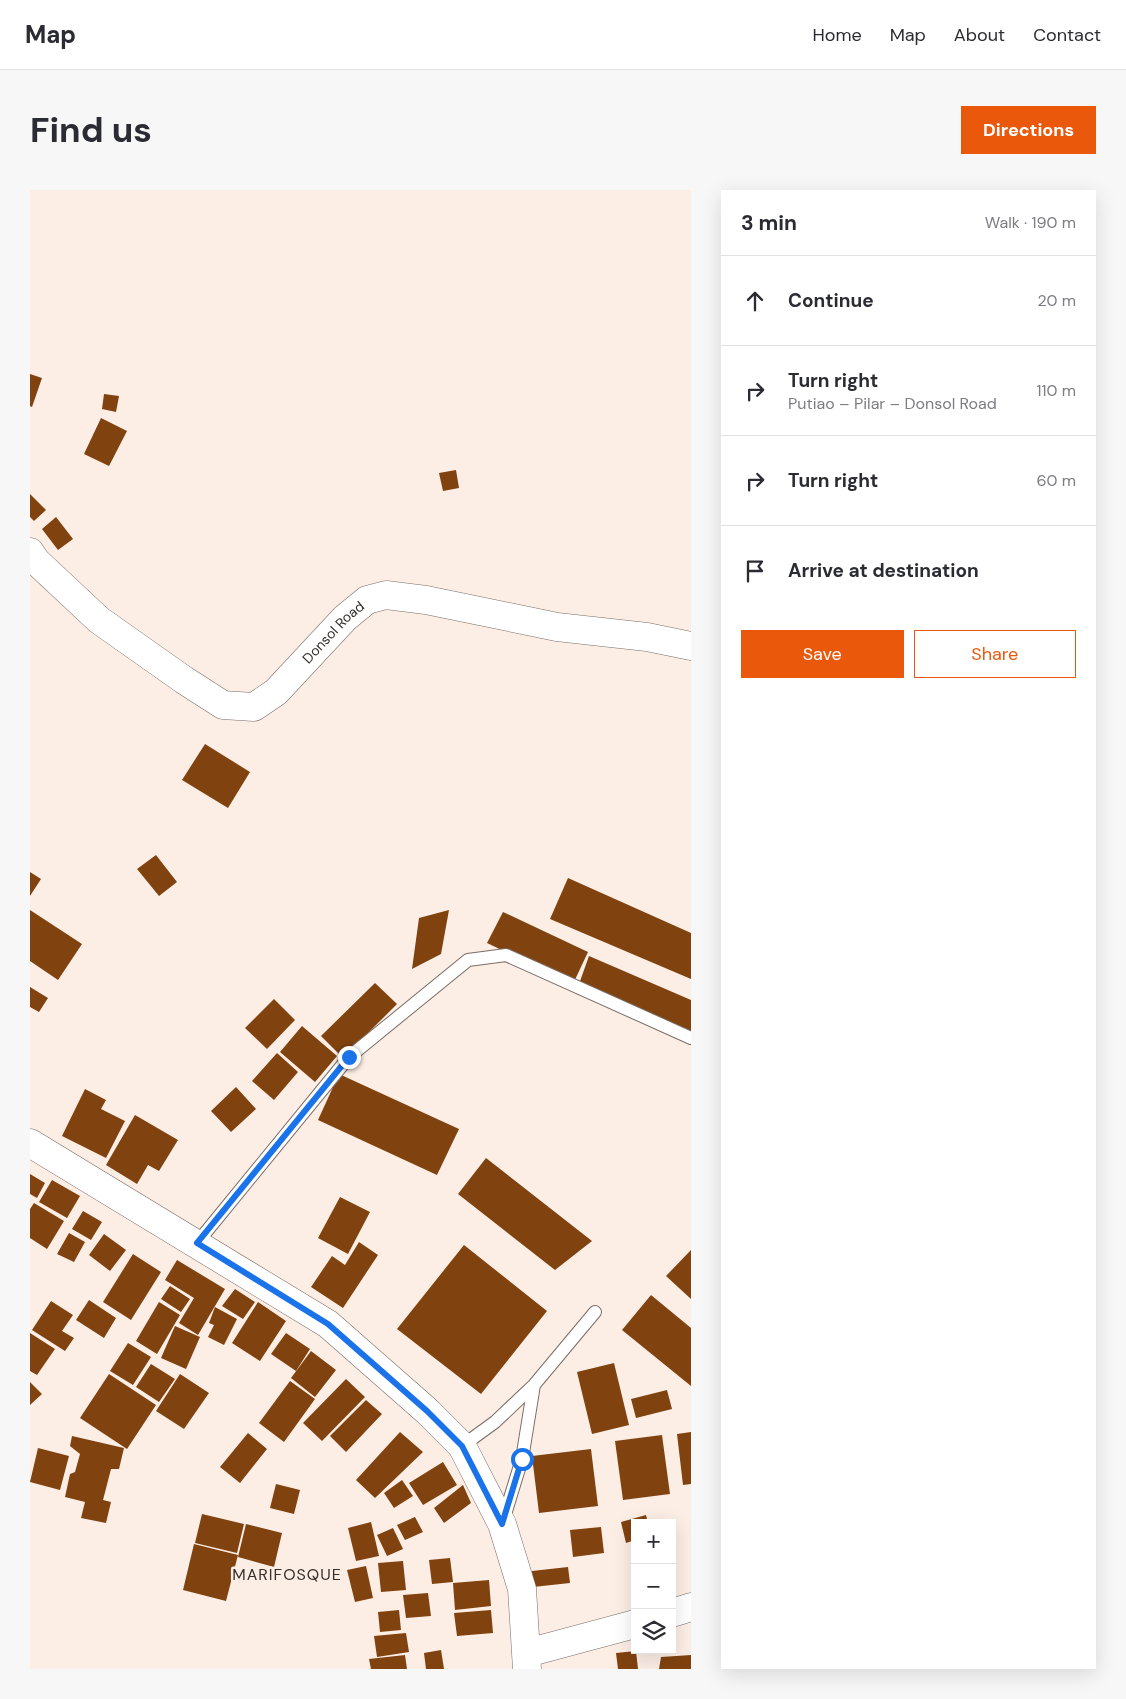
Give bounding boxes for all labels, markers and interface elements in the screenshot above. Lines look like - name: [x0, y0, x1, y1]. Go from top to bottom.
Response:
- text: Map: [25, 19, 76, 50]
- text: Home: [812, 23, 862, 47]
- text: Map: [890, 23, 926, 47]
- text: About: [954, 23, 1005, 47]
- text: Contact: [1033, 23, 1101, 47]
- button: Directions: [961, 106, 1096, 154]
- text: Find us: [30, 107, 152, 153]
- text: 3 min: [741, 209, 797, 237]
- text: Walk · 190 m: [985, 212, 1076, 233]
- icon: ahead: [741, 287, 769, 315]
- text: Continue: [788, 288, 874, 313]
- text: 20 m: [1037, 290, 1076, 311]
- text: Turn right: [788, 368, 878, 393]
- icon: right: [741, 377, 769, 405]
- text: 110 m: [1037, 380, 1076, 401]
- text: Putiao – Pilar – Donsol Road: [788, 393, 997, 414]
- icon: right: [741, 467, 769, 495]
- text: Turn right: [788, 468, 878, 493]
- text: 60 m: [1036, 470, 1076, 491]
- icon: arrive: [741, 557, 769, 585]
- text: Arrive at destination: [788, 558, 979, 583]
- street label: Donsol Road: [298, 597, 368, 667]
- button: Save: [741, 630, 904, 678]
- button: Share: [914, 630, 1076, 678]
- route end: [338, 1046, 361, 1069]
- route start: [511, 1448, 534, 1471]
- map controls: [631, 1519, 676, 1654]
- button: +: [631, 1519, 676, 1564]
- district label: MARIFOSQUE: [232, 1564, 342, 1585]
- button: −: [631, 1564, 676, 1609]
- button: layers: [631, 1609, 676, 1654]

